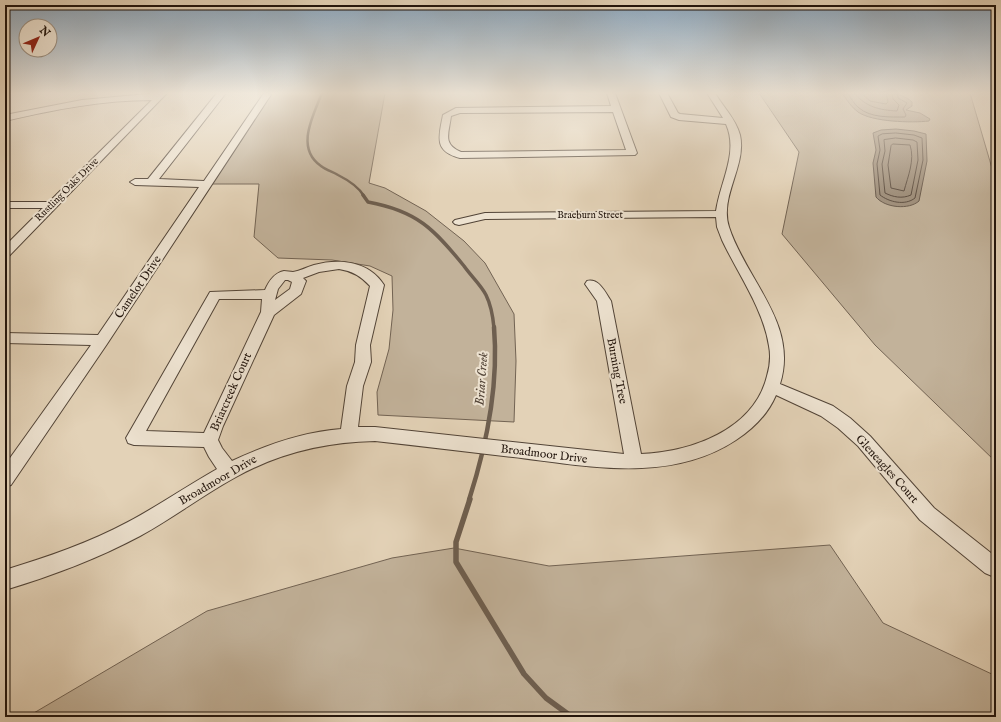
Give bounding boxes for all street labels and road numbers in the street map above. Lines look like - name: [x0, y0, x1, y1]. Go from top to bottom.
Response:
- street label: Rustling Oaks Drive: [32, 155, 102, 225]
- street label: Braeburn Street: [557, 209, 623, 222]
- street label: Camelot Drive: [111, 252, 165, 321]
- street label: Burning Tree: [603, 337, 631, 406]
- street label: Briarcreek Court: [207, 350, 255, 434]
- street label: Gleneagles Court: [852, 432, 922, 506]
- street label: Broadmoor Drive: [500, 441, 589, 467]
- street label: Broadmoor Drive: [176, 451, 260, 508]

